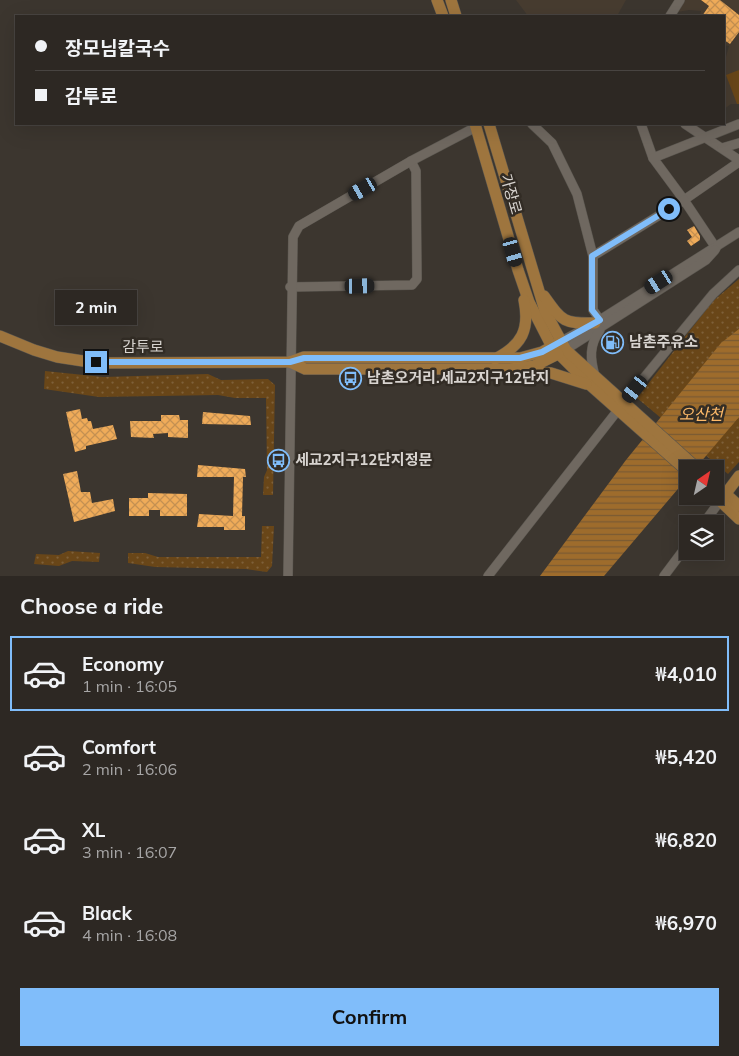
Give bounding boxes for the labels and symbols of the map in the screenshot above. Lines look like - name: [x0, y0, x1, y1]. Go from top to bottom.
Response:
- street label: 가장로: [497, 171, 526, 216]
- car: [346, 175, 379, 203]
- route start: [658, 198, 680, 220]
- car: [501, 236, 524, 268]
- car: [642, 268, 675, 296]
- car: [344, 278, 375, 294]
- callout: 2 min: [55, 290, 137, 324]
- fuel station icon: 남촌주유소: [601, 330, 625, 354]
- place label: 남촌주유소: [629, 332, 698, 351]
- street label: 감투로: [122, 337, 164, 356]
- route end: [85, 351, 107, 373]
- bus stop icon: 남촌오거리.세교2지구12단지: [339, 366, 363, 390]
- place label: 남촌오거리.세교2지구12단지: [367, 368, 550, 387]
- car: [619, 373, 650, 405]
- water label: 오산천: [679, 404, 725, 424]
- bus stop icon: 세교2지구12단지정문: [267, 448, 291, 472]
- place label: 세교2지구12단지정문: [295, 450, 433, 469]
- north arrow: [679, 460, 724, 505]

